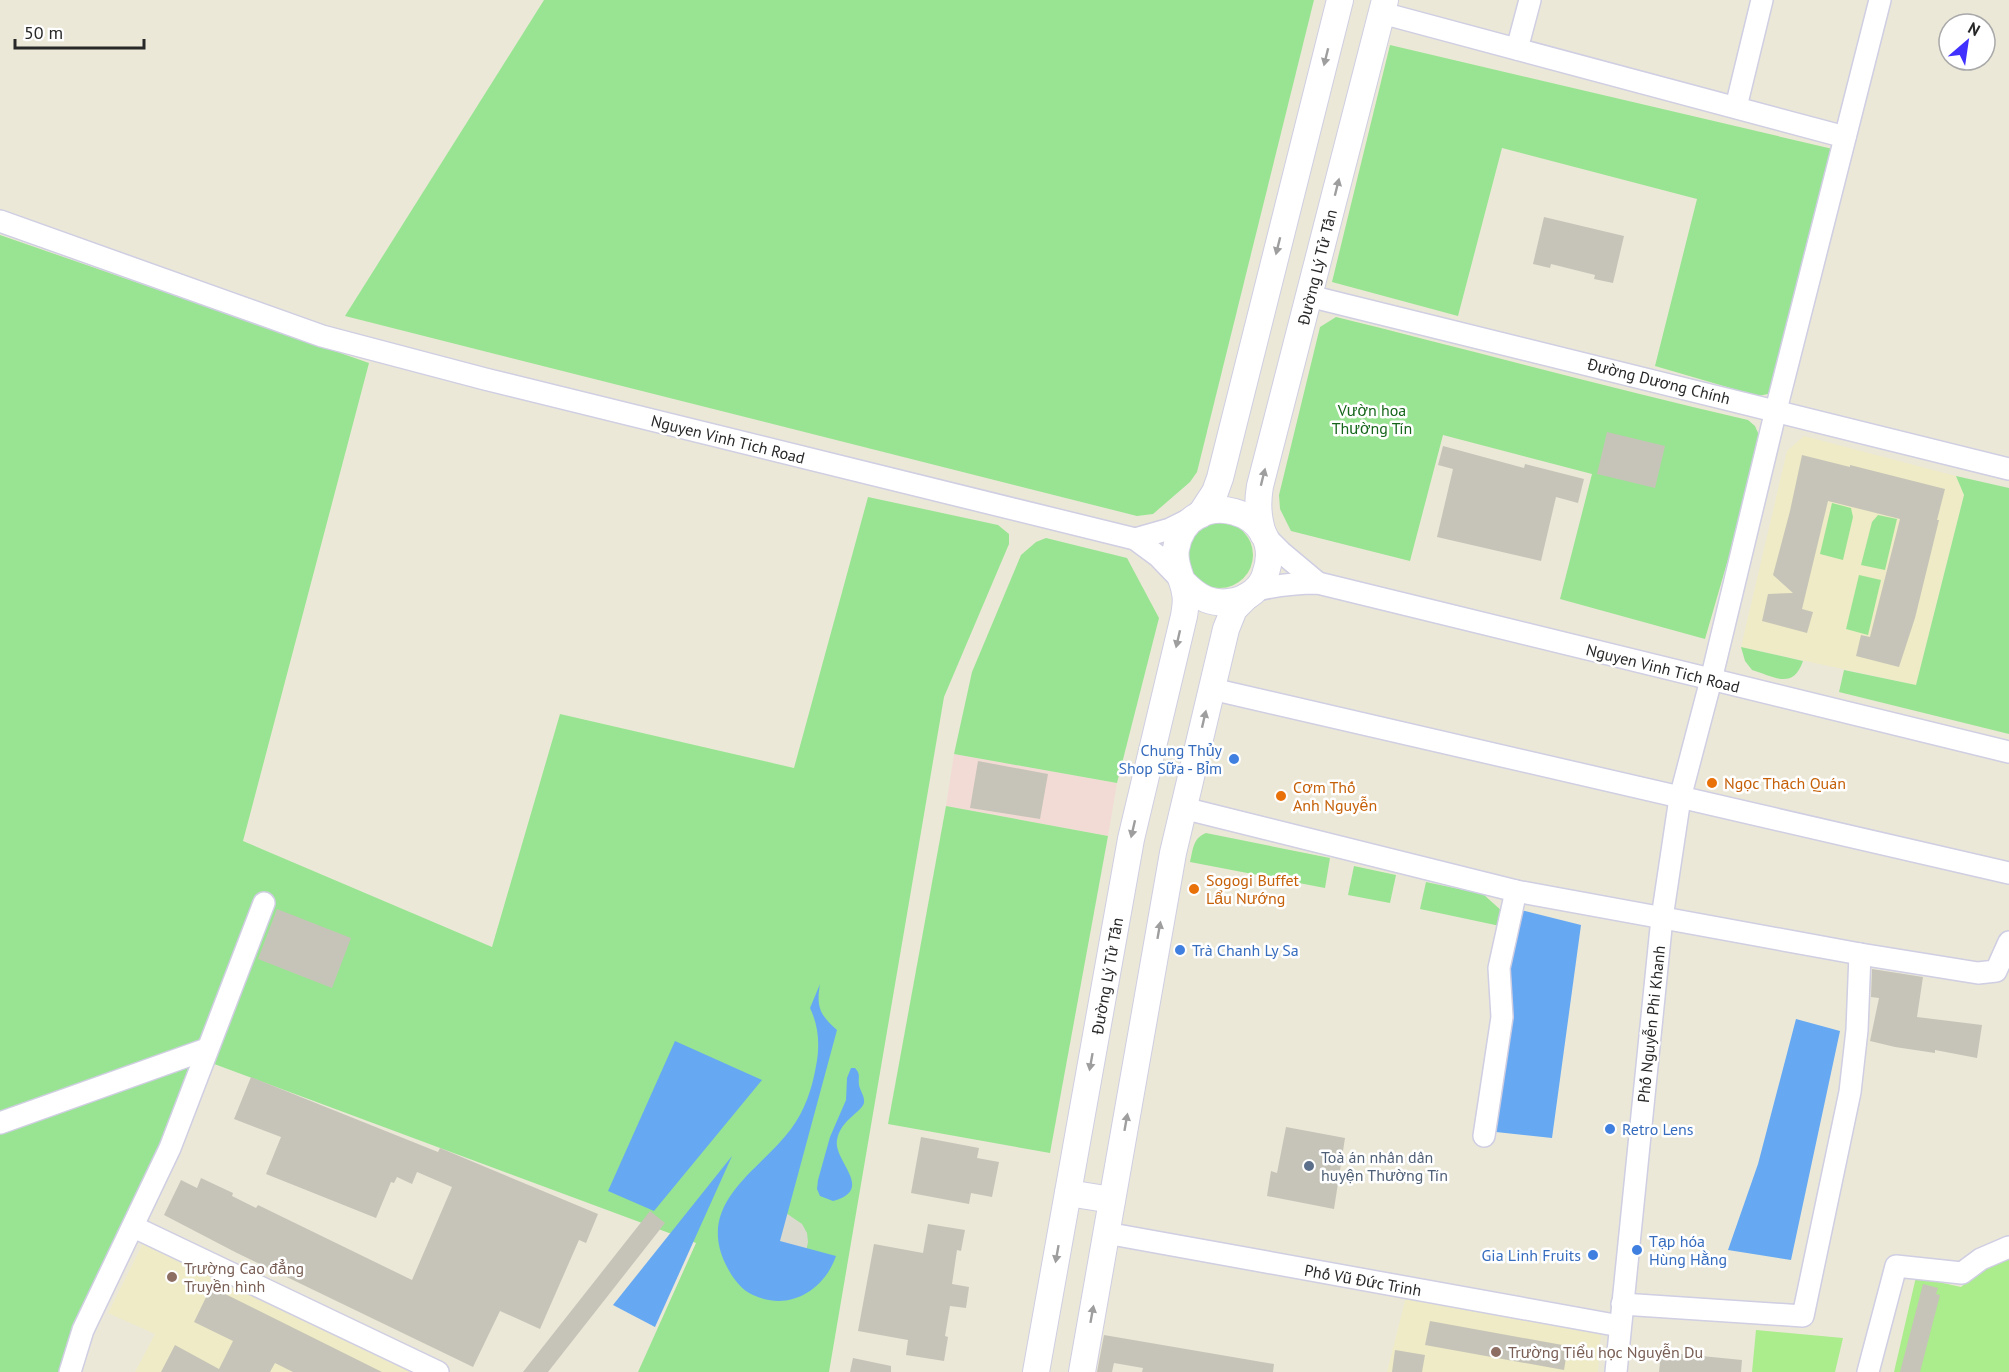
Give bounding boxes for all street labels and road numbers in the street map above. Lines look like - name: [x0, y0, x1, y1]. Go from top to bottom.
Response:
- street label: Đường Lý Tử Tấn: [1293, 207, 1341, 328]
- street label: Đường Dương Chính: [1585, 353, 1732, 408]
- street label: Nguyen Vinh Tich Road: [649, 410, 807, 468]
- street label: Nguyen Vinh Tich Road: [1584, 639, 1742, 697]
- street label: Đường Lý Tử Tấn: [1087, 916, 1127, 1037]
- street label: Phố Nguyễn Phi Khanh: [1633, 944, 1669, 1104]
- street label: Phố Vũ Đức Trinh: [1303, 1260, 1423, 1300]

